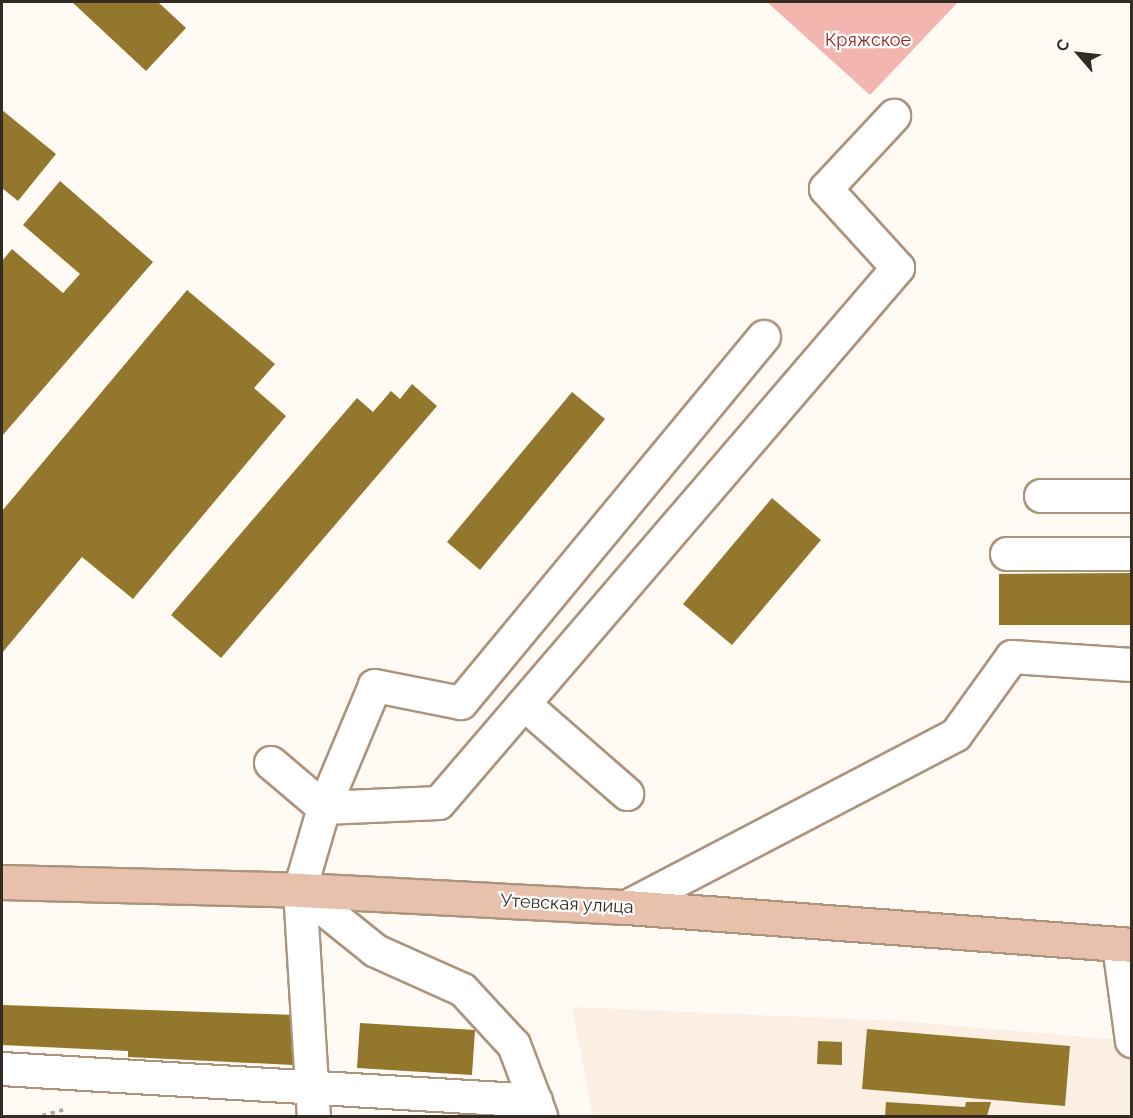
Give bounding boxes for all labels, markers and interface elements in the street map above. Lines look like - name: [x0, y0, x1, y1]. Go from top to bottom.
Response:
- north arrow: [1049, 24, 1109, 84]
- park label: Кряжское: [825, 29, 911, 51]
- text: С: [1052, 36, 1074, 55]
- street label: Утевская улица: [500, 890, 634, 918]

